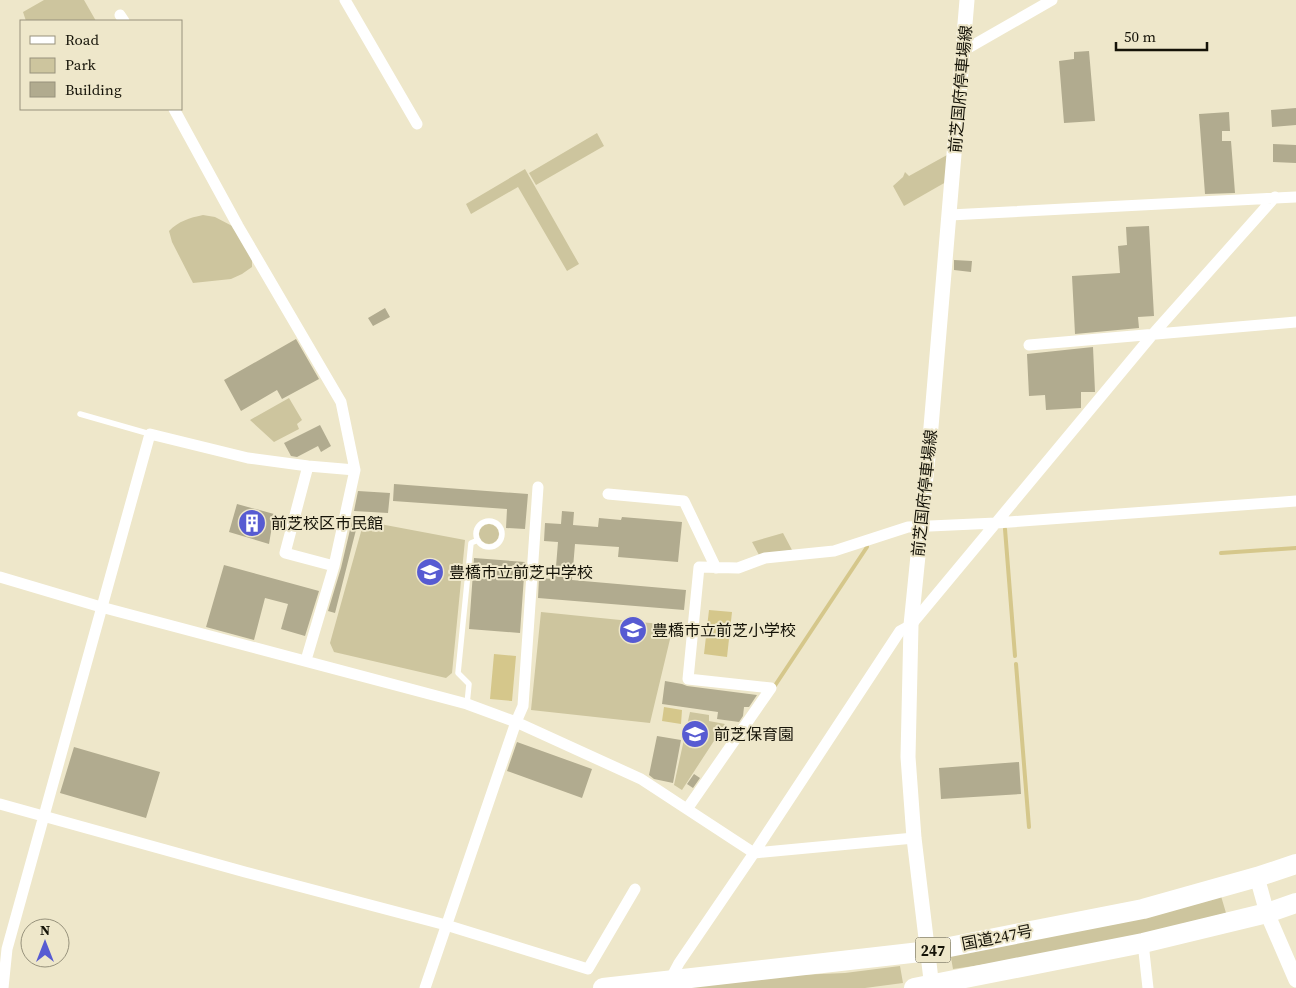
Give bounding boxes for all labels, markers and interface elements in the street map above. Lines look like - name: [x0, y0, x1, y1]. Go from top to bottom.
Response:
- legend: [20, 20, 182, 110]
- scale bar: [1116, 20, 1207, 52]
- street label: 前芝国府停車場線: [943, 24, 977, 154]
- text: 50 m: [1124, 26, 1156, 47]
- text: Road: [65, 29, 99, 50]
- text: Park: [65, 54, 97, 75]
- text: Building: [65, 79, 122, 100]
- street label: 前芝国府停車場線: [906, 428, 942, 558]
- building icon: 前芝校区市民館: [237, 508, 267, 538]
- place label: 前芝校区市民館: [271, 512, 383, 534]
- school or university icon: 豊橋市立前芝中学校: [415, 557, 445, 587]
- place label: 豊橋市立前芝中学校: [449, 561, 593, 583]
- school or university icon: 豊橋市立前芝小学校: [618, 615, 648, 645]
- place label: 豊橋市立前芝小学校: [652, 619, 796, 641]
- school or university icon: 前芝保育園: [680, 719, 710, 749]
- place label: 前芝保育園: [714, 723, 794, 745]
- north arrow: [20, 918, 70, 968]
- street label: 国道247号: [960, 919, 1034, 955]
- text: N: [40, 920, 50, 940]
- road number: 247: [916, 938, 950, 962]

